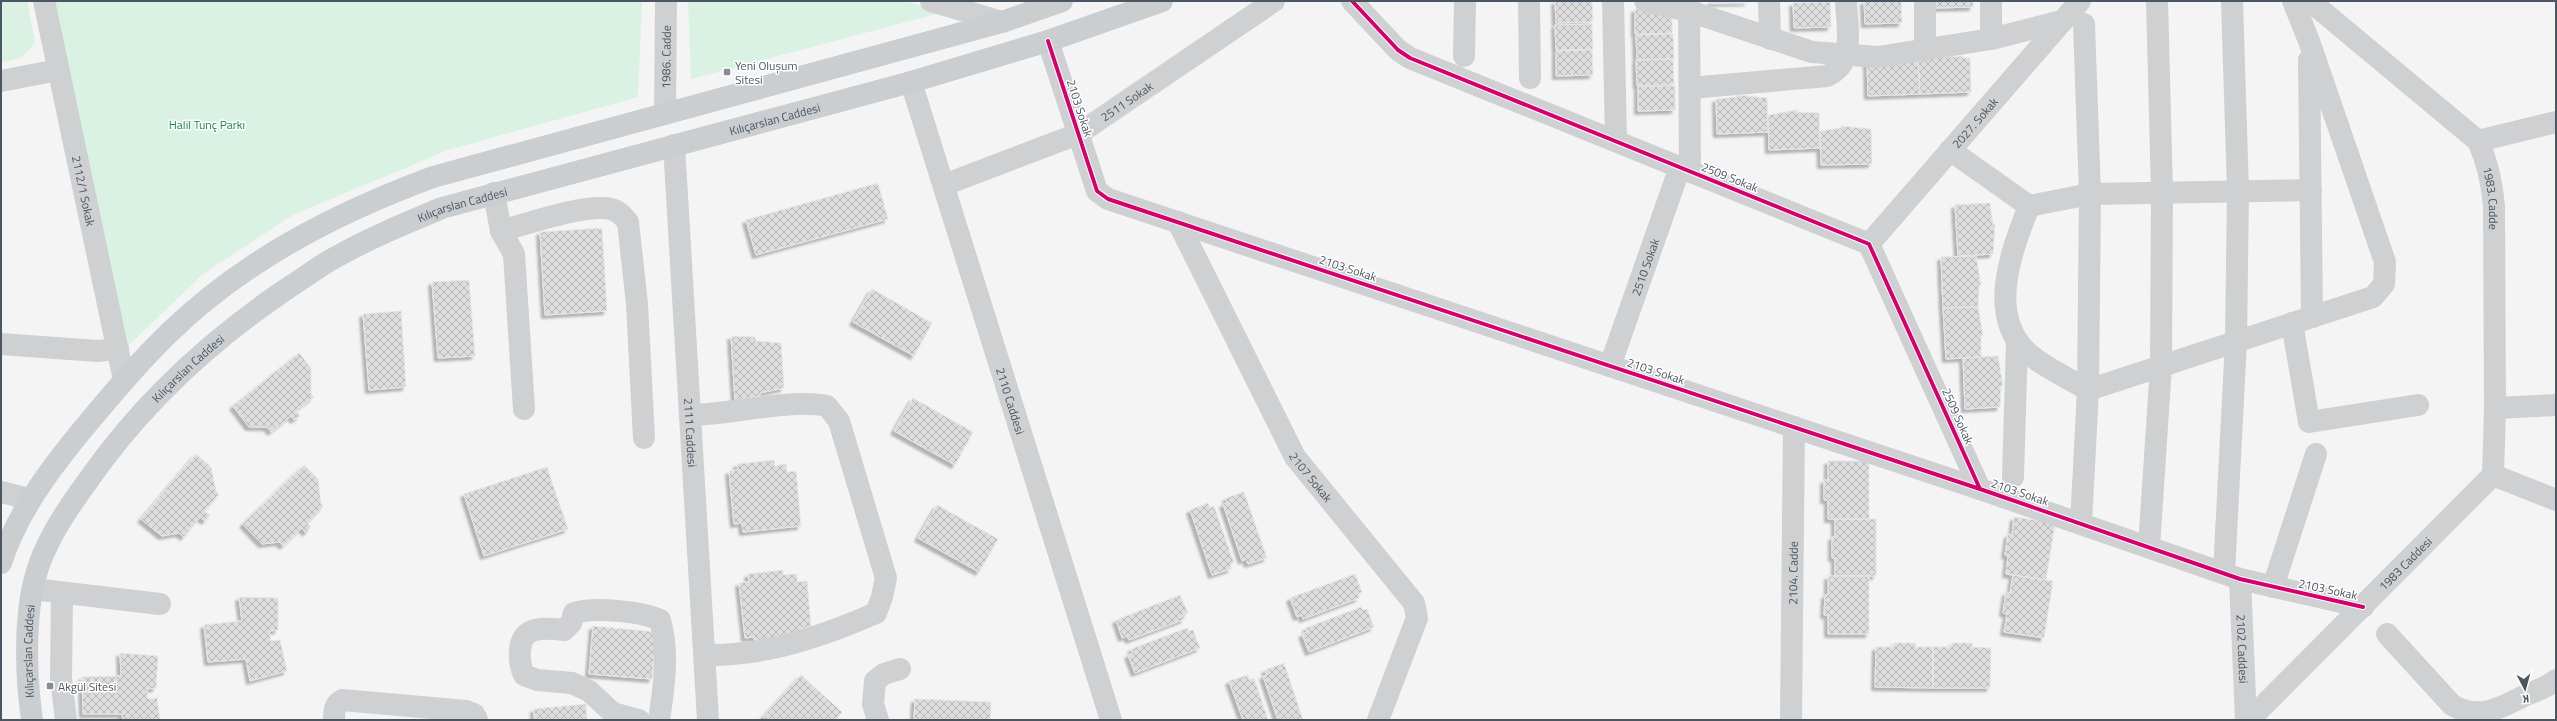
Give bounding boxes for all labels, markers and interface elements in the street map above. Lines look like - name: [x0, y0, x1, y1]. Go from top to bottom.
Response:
- street label: 1986. Cadde: [656, 25, 675, 89]
- place label: Yeni Oluşum Sitesi: [735, 56, 797, 89]
- marker: Yeni Oluşum Sitesi: [722, 67, 732, 77]
- street label: 2511 Sokak: [1096, 76, 1157, 126]
- street label: 2103 Sokak: [1062, 77, 1098, 140]
- street label: 2027. Sokak: [1947, 92, 2002, 152]
- street label: Kılıçarslan Caddesi: [727, 97, 822, 140]
- park label: Halil Tunç Parkı: [169, 115, 245, 134]
- street label: 2112/1 Sokak: [67, 154, 101, 228]
- street label: 2509 Sokak: [1699, 157, 1762, 197]
- street label: 1983. Cadde: [2478, 165, 2504, 230]
- street label: Kılıçarslan Caddesi: [414, 181, 509, 227]
- street label: 2510 Sokak: [1626, 235, 1664, 298]
- street label: 2103 Sokak: [1317, 250, 1380, 286]
- street label: Kılıçarslan Caddesi: [147, 329, 228, 407]
- street label: 2103 Sokak: [1625, 353, 1688, 389]
- street label: 2110 Caddesi: [992, 365, 1030, 437]
- street label: 2509 Sokak: [1937, 385, 1979, 447]
- street label: 2111 Caddesi: [679, 397, 703, 468]
- street label: 2107 Sokak: [1285, 449, 1338, 506]
- street label: 2103 Sokak: [1989, 473, 2052, 511]
- street label: 1983 Caddesi: [2374, 532, 2436, 595]
- street label: 2104. Cadde: [1783, 541, 1802, 605]
- street label: 2103 Sokak: [2297, 573, 2359, 605]
- street label: Kılıçarslan Caddesi: [18, 603, 39, 699]
- street label: 2102 Caddesi: [2232, 614, 2254, 684]
- north arrow: [2505, 669, 2545, 709]
- place label: Akgül Sitesi: [58, 677, 116, 696]
- marker: Akgül Sitesi: [45, 681, 55, 691]
- text: K: [2521, 691, 2530, 707]

